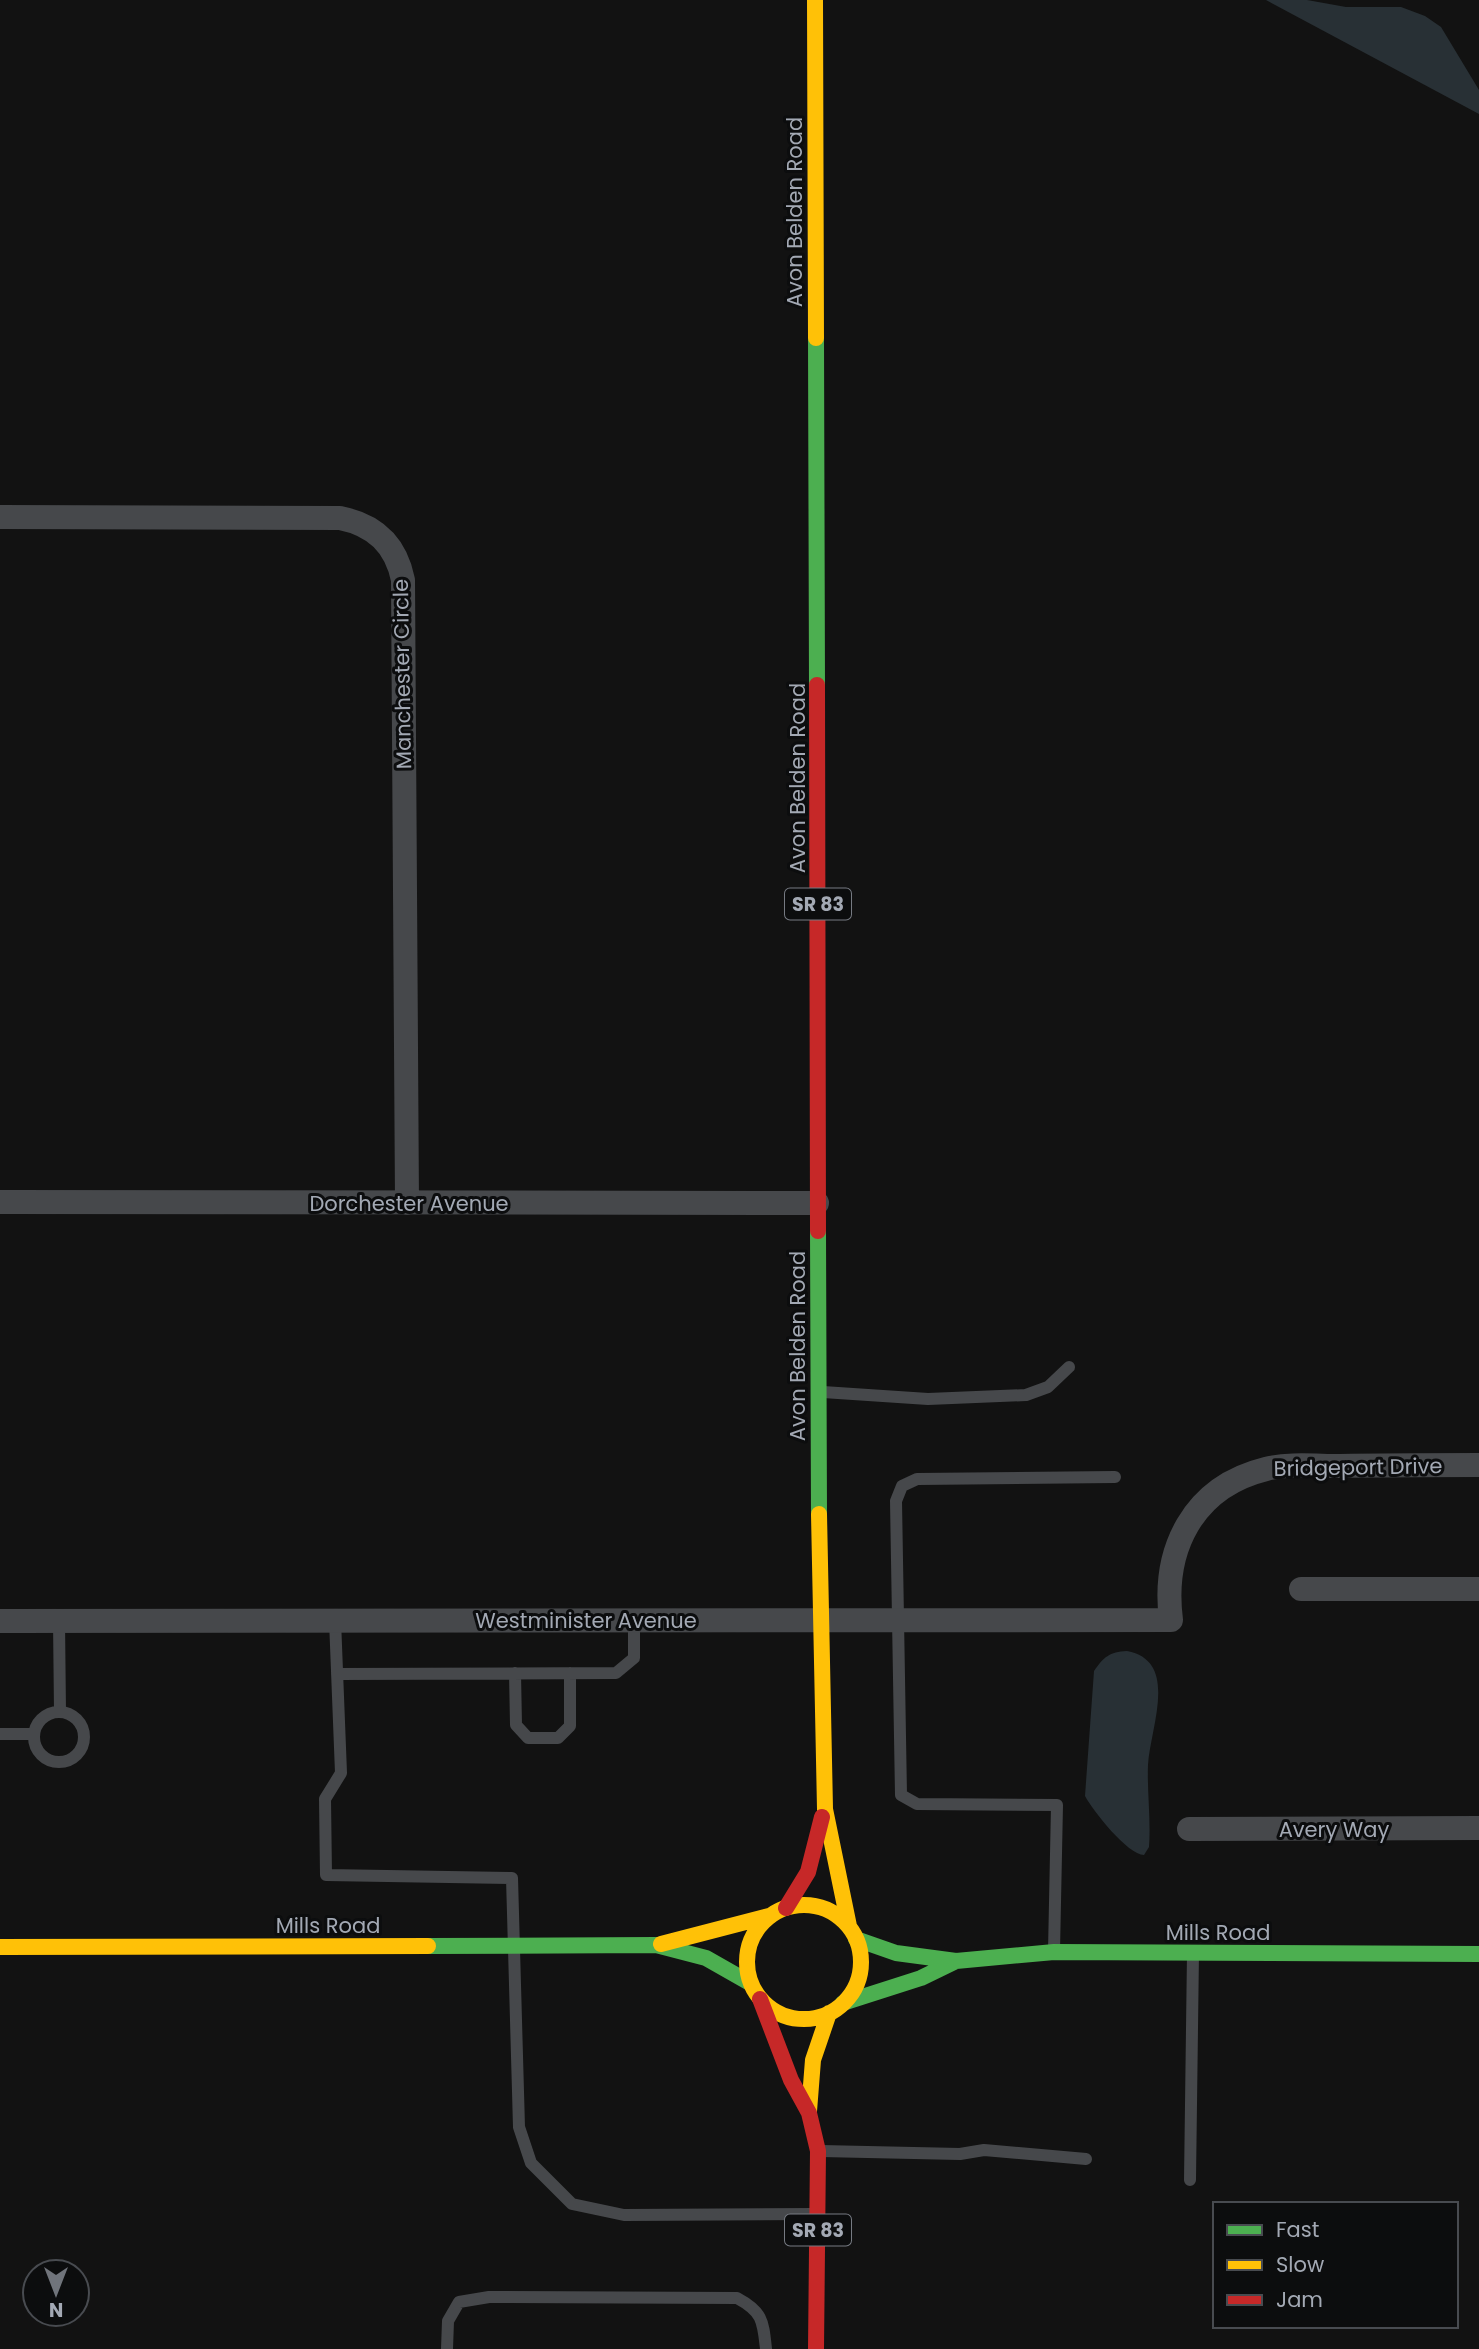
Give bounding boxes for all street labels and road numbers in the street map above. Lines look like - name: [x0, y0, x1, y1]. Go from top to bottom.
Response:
- street label: Avon Belden Road: [780, 117, 809, 307]
- street label: Manchester Circle: [386, 579, 418, 769]
- street label: Avon Belden Road: [783, 683, 812, 873]
- road number: SR 83: [785, 888, 851, 920]
- street label: Dorchester Avenue: [309, 1189, 509, 1218]
- street label: Avon Belden Road: [783, 1251, 812, 1441]
- street label: Bridgeport Drive: [1273, 1451, 1443, 1483]
- street label: Westminister Avenue: [475, 1606, 697, 1635]
- street label: Avery Way: [1279, 1815, 1390, 1844]
- street label: Mills Road: [276, 1911, 380, 1940]
- street label: Mills Road: [1166, 1918, 1270, 1947]
- road number: SR 83: [785, 2214, 851, 2246]

